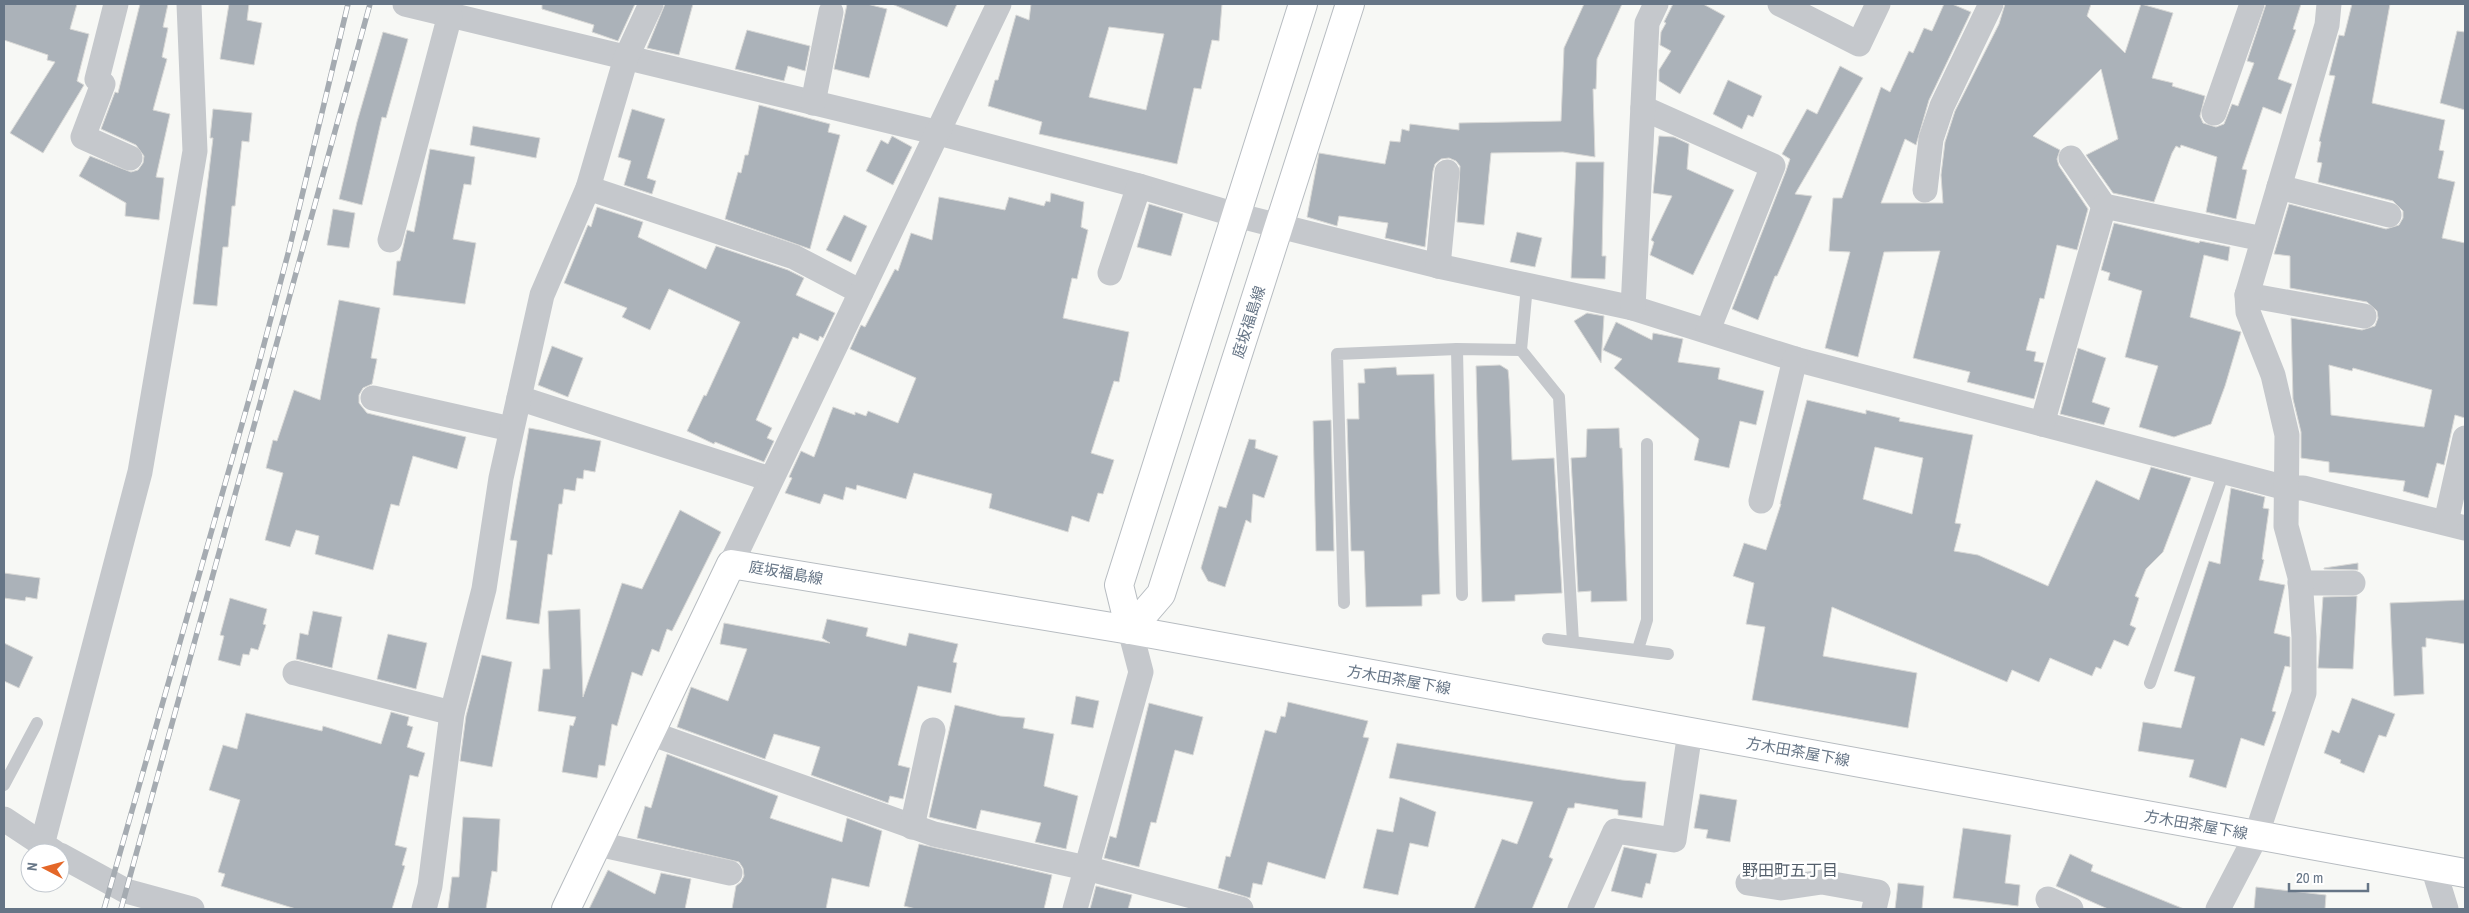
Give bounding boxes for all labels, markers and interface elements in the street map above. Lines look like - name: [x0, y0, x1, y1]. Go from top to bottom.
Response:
- street label: 庭坂福島線: [1227, 283, 1270, 361]
- street label: 庭坂福島線: [747, 556, 825, 589]
- street label: 方木田茶屋下線: [1346, 660, 1453, 699]
- street label: 方木田茶屋下線: [1745, 732, 1852, 771]
- street label: 方木田茶屋下線: [2143, 805, 2250, 844]
- north arrow: [20, 843, 70, 893]
- district label: 野田町五丁目: [1742, 859, 1838, 881]
- scale bar: [2289, 860, 2368, 892]
- text: N: [23, 862, 41, 872]
- text: 20 m: [2296, 867, 2323, 888]

